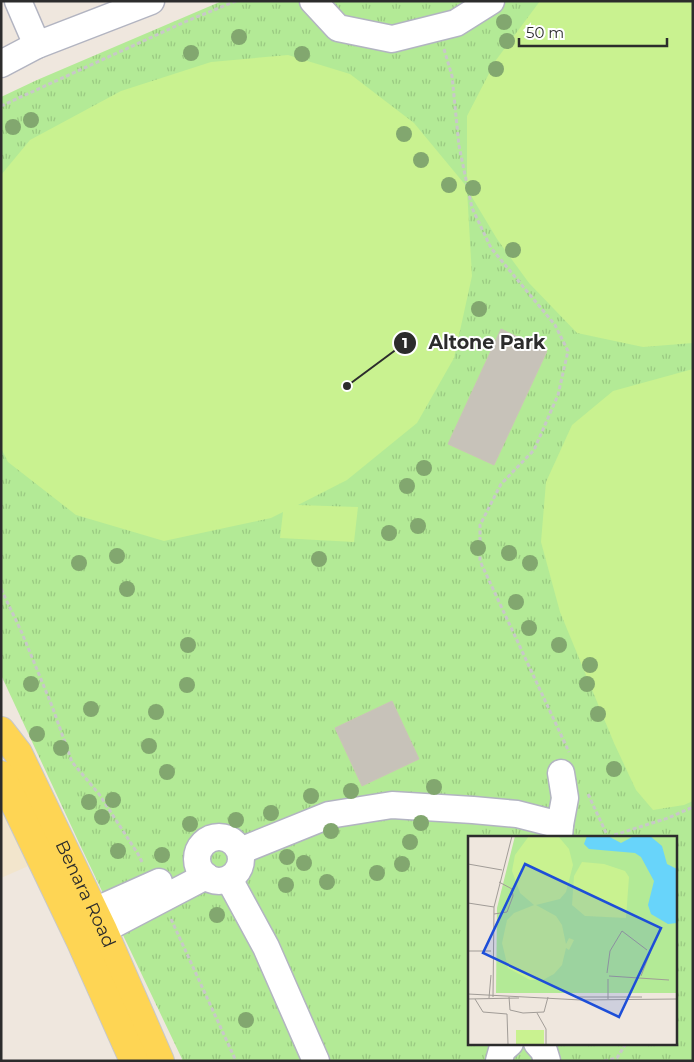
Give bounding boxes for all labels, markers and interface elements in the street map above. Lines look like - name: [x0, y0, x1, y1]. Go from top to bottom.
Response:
- scale bar: [519, 15, 666, 47]
- text: 50 m: [526, 23, 564, 42]
- callout: Altone Park: [393, 326, 555, 360]
- text: Altone Park: [427, 331, 546, 354]
- text: 1: [402, 333, 408, 352]
- inset map: [468, 836, 676, 1044]
- street label: Benara Road: [51, 837, 120, 951]

